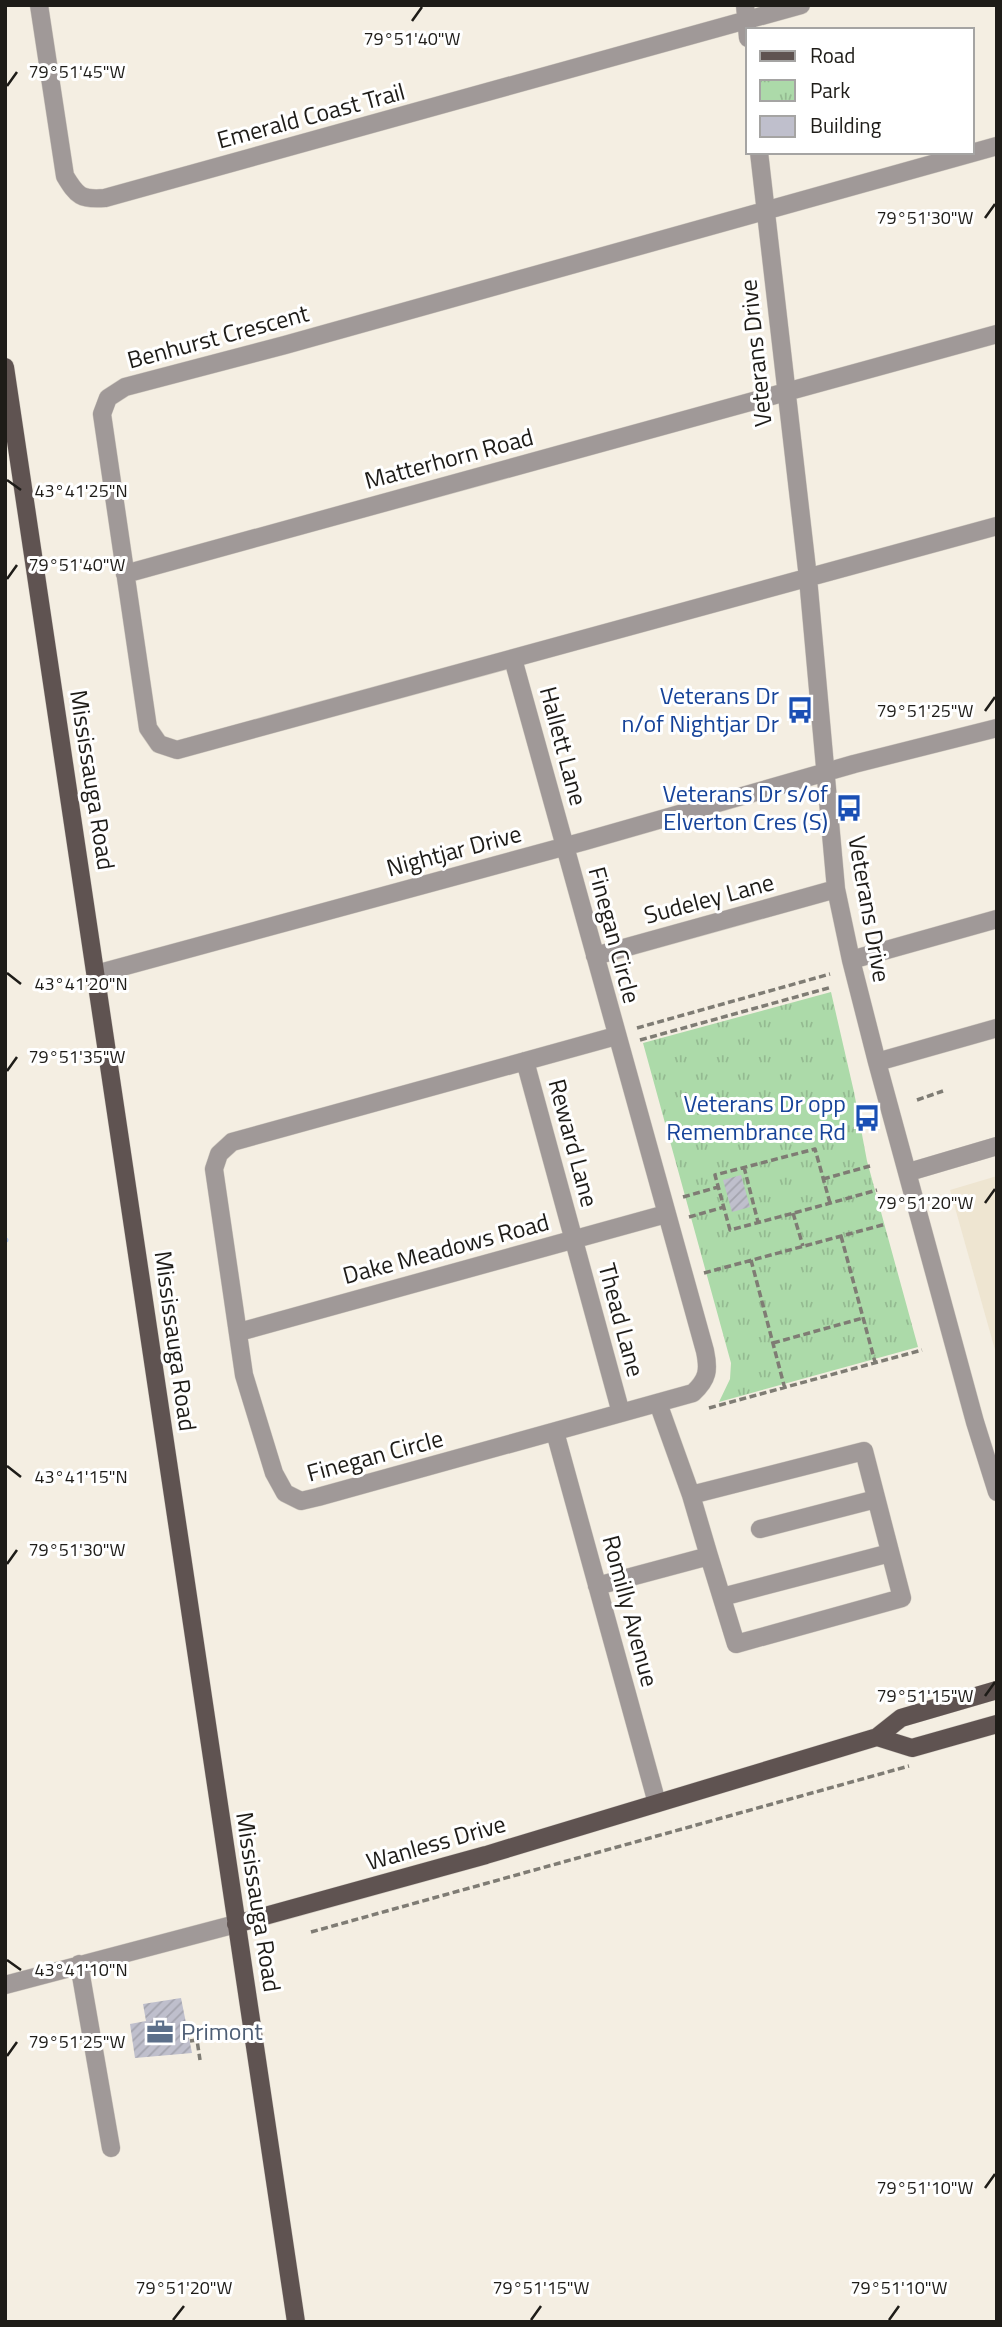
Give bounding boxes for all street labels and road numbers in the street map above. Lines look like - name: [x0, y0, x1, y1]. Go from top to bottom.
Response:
- street label: Emerald Coast Trail: [213, 73, 409, 157]
- street label: Veterans Drive: [729, 278, 781, 429]
- street label: Benhurst Crescent: [123, 294, 313, 378]
- street label: Matterhorn Road: [360, 418, 537, 498]
- street label: Hallett Lane: [531, 682, 597, 809]
- street label: Mississauga Road: [61, 687, 125, 872]
- street label: Nightjar Drive: [382, 815, 525, 885]
- street label: Veterans Drive: [839, 833, 901, 985]
- street label: Finegan Circle: [579, 863, 650, 1007]
- street label: Sudeley Lane: [640, 863, 778, 933]
- street label: Reward Lane: [540, 1075, 608, 1211]
- street label: Dake Meadows Road: [339, 1203, 553, 1293]
- street label: Mississauga Road: [146, 1248, 206, 1433]
- street label: Thead Lane: [590, 1259, 654, 1381]
- street label: Finegan Circle: [303, 1420, 447, 1491]
- street label: Romilly Avenue: [593, 1531, 668, 1691]
- street label: Wanless Drive: [362, 1805, 510, 1879]
- street label: Mississauga Road: [227, 1809, 291, 1994]

